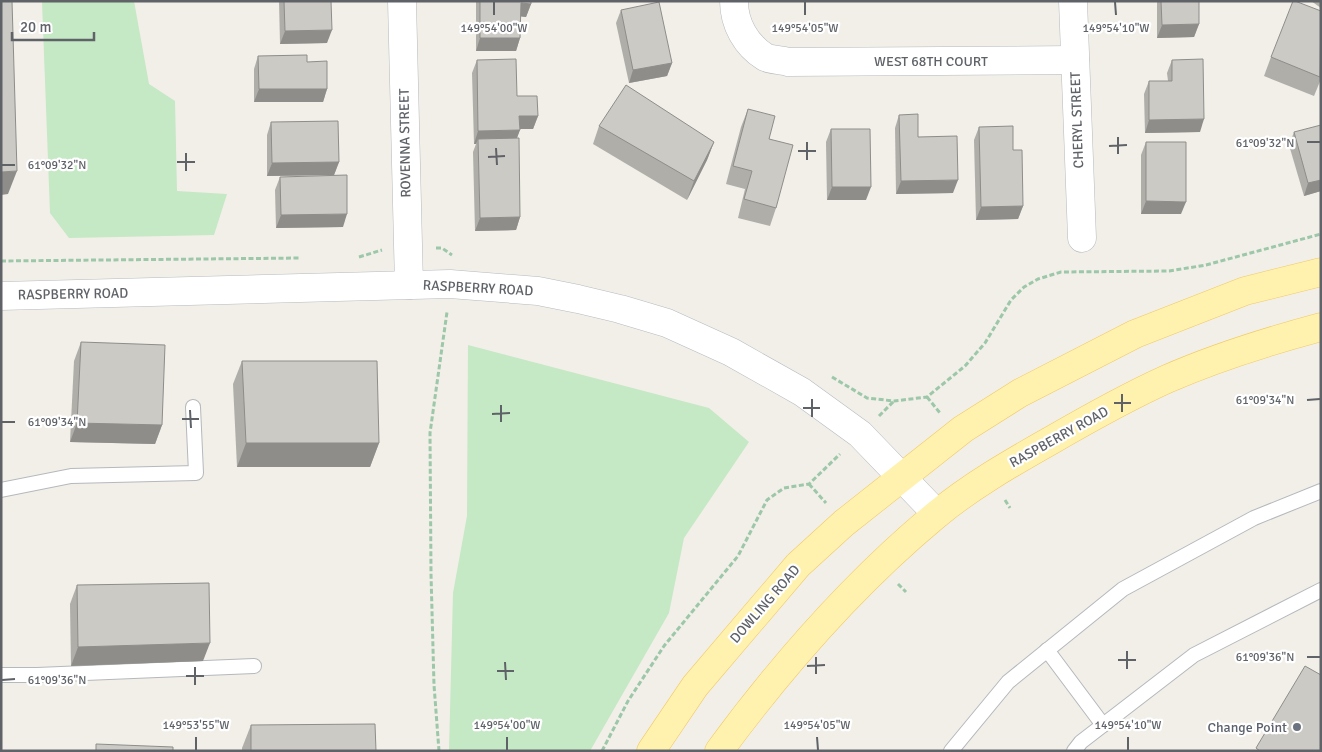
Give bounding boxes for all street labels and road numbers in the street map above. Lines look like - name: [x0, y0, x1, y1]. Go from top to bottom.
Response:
- street label: WEST 68TH COURT: [874, 53, 988, 70]
- street label: CHERYL STREET: [1067, 71, 1087, 169]
- street label: ROVENNA STREET: [396, 88, 414, 198]
- street label: RASPBERRY ROAD: [422, 277, 534, 299]
- street label: RASPBERRY ROAD: [18, 285, 128, 303]
- street label: RASPBERRY ROAD: [1007, 403, 1111, 471]
- street label: DOWLING ROAD: [726, 561, 804, 647]

